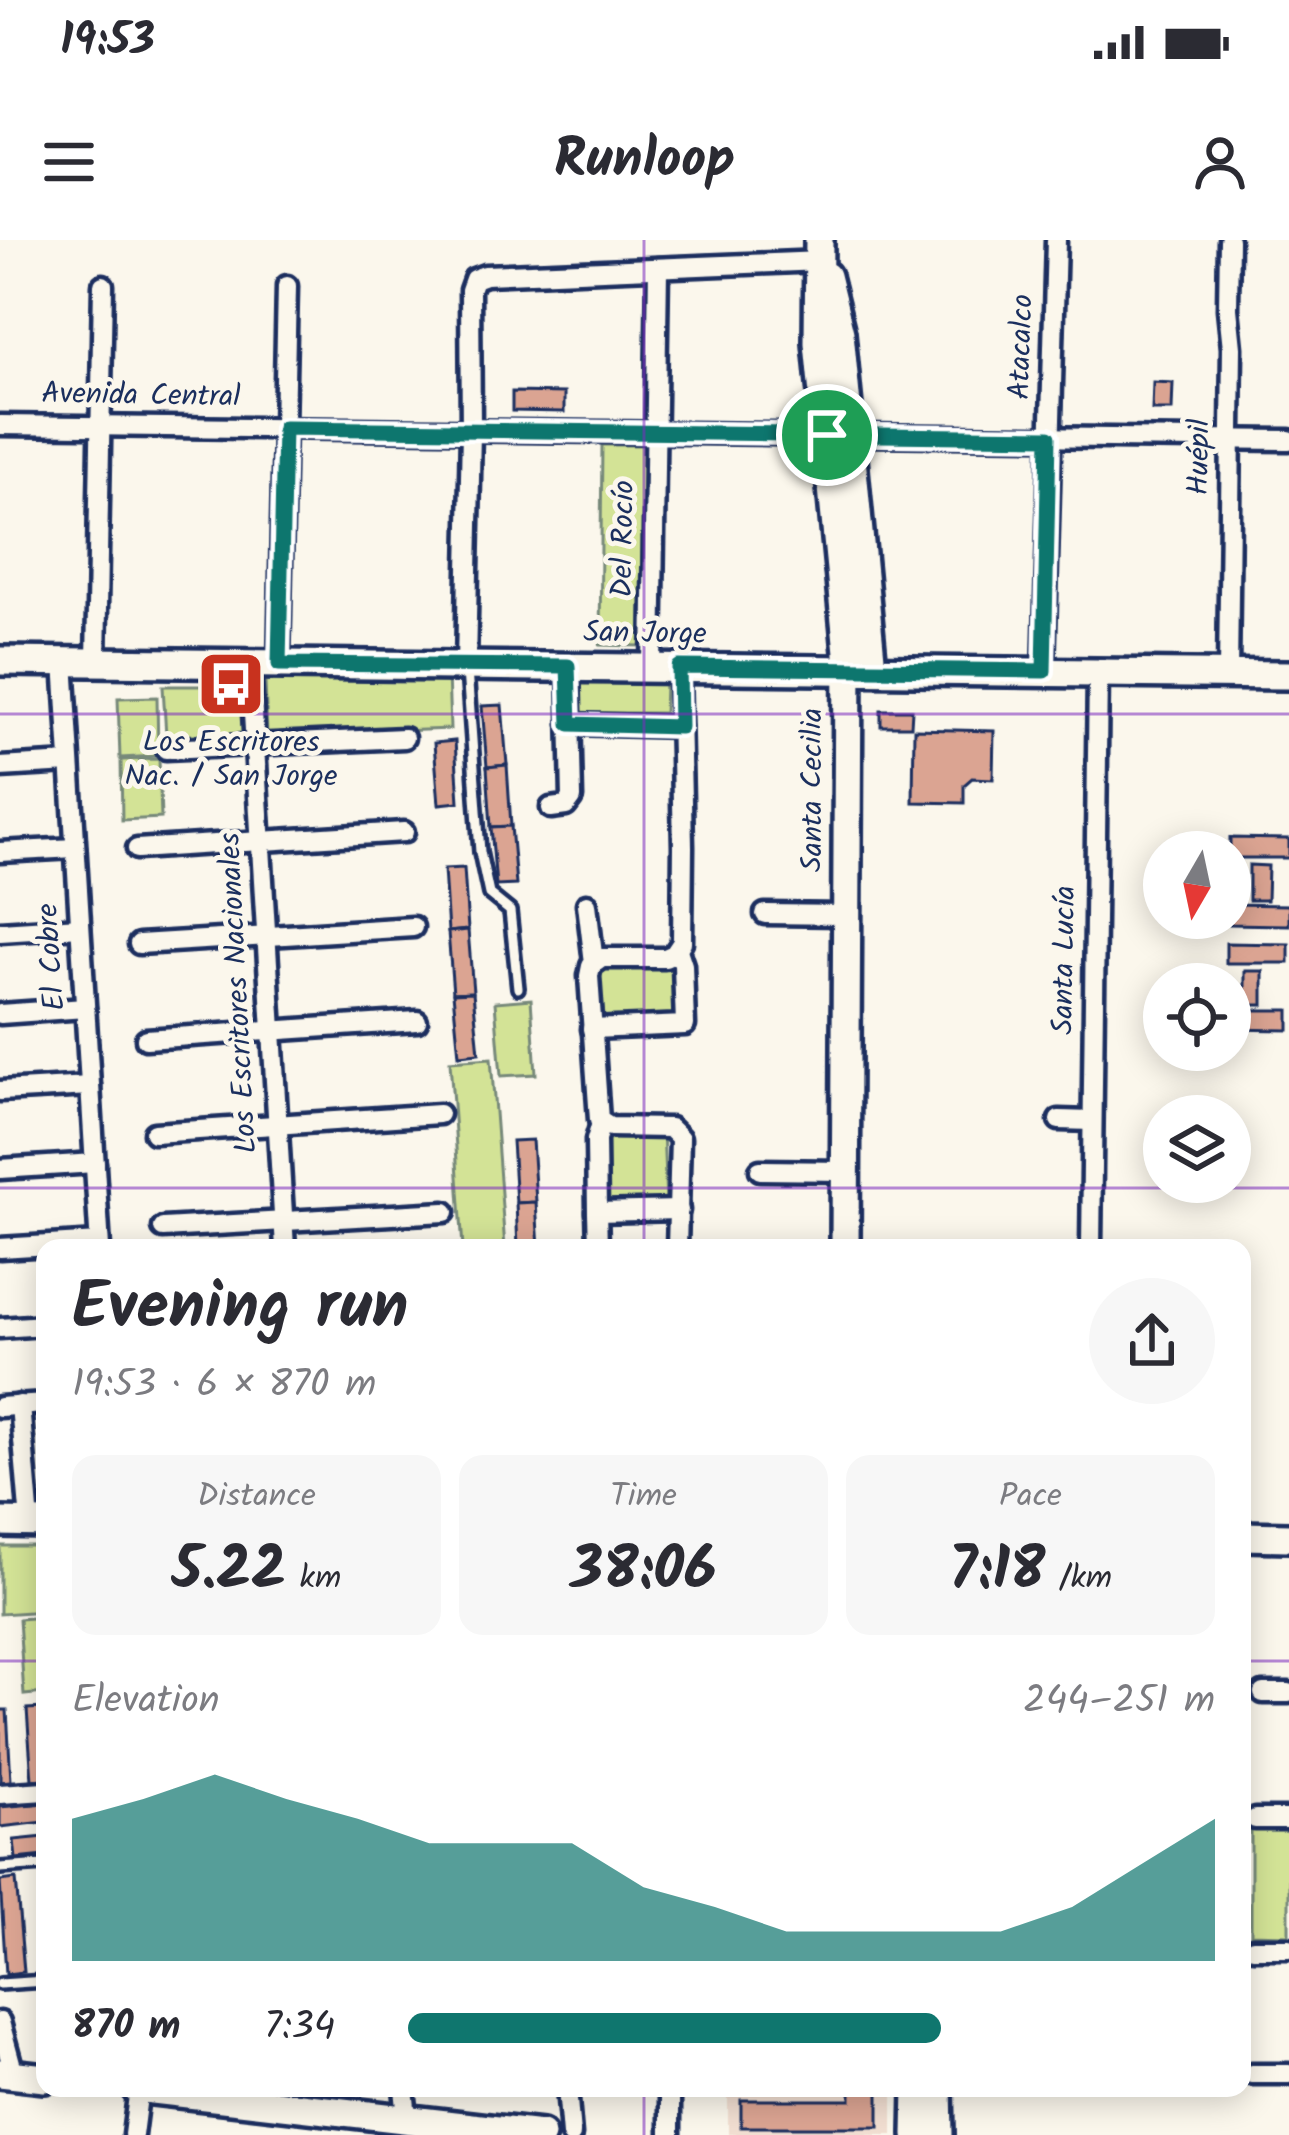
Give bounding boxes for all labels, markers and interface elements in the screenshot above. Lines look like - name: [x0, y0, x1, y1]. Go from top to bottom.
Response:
- text: 19:53: [60, 6, 155, 78]
- text: Runloop: [554, 119, 735, 205]
- icon: menu: [36, 129, 102, 195]
- icon: person: [1187, 129, 1253, 195]
- street label: Atacalco: [996, 293, 1048, 401]
- street label: Avenida Central: [41, 370, 241, 422]
- pin: [776, 384, 878, 486]
- icon: arrive: [794, 402, 860, 468]
- street label: Huépil: [1175, 418, 1225, 496]
- street label: Del Rocío: [599, 480, 649, 598]
- street label: San Jorge: [583, 609, 707, 659]
- bus stop icon: Los Escritores Nac. / San Jorge: [196, 649, 266, 719]
- street label: Santa Cecilia: [789, 708, 837, 872]
- place label: Los Escritores Nac. / San Jorge: [125, 719, 337, 801]
- street label: Los Escritores Nacionales: [207, 831, 271, 1155]
- north arrow: [1143, 831, 1251, 939]
- map controls: [1143, 831, 1251, 1203]
- street label: Santa Lucía: [1040, 885, 1090, 1035]
- street label: El Cobre: [24, 902, 80, 1012]
- button: locate: [1143, 963, 1251, 1071]
- button: layers: [1143, 1095, 1251, 1203]
- text: Evening run: [72, 1257, 408, 1362]
- button: share: [1089, 1278, 1215, 1404]
- text: 19:53 · 6 × 870 m: [72, 1355, 376, 1417]
- text: Distance: [197, 1471, 316, 1524]
- text: Time: [610, 1471, 677, 1524]
- text: Pace: [999, 1471, 1062, 1524]
- text: 5.22: [172, 1524, 286, 1620]
- text: 38:06: [570, 1524, 717, 1620]
- text: 7:18: [949, 1524, 1045, 1620]
- text: km: [286, 1553, 341, 1606]
- text: /km: [1045, 1553, 1112, 1606]
- text: Elevation: [72, 1671, 220, 1733]
- text: 244–251 m: [1023, 1671, 1215, 1733]
- text: 870 m: [72, 1997, 180, 2059]
- text: 7:34: [264, 1997, 335, 2059]

